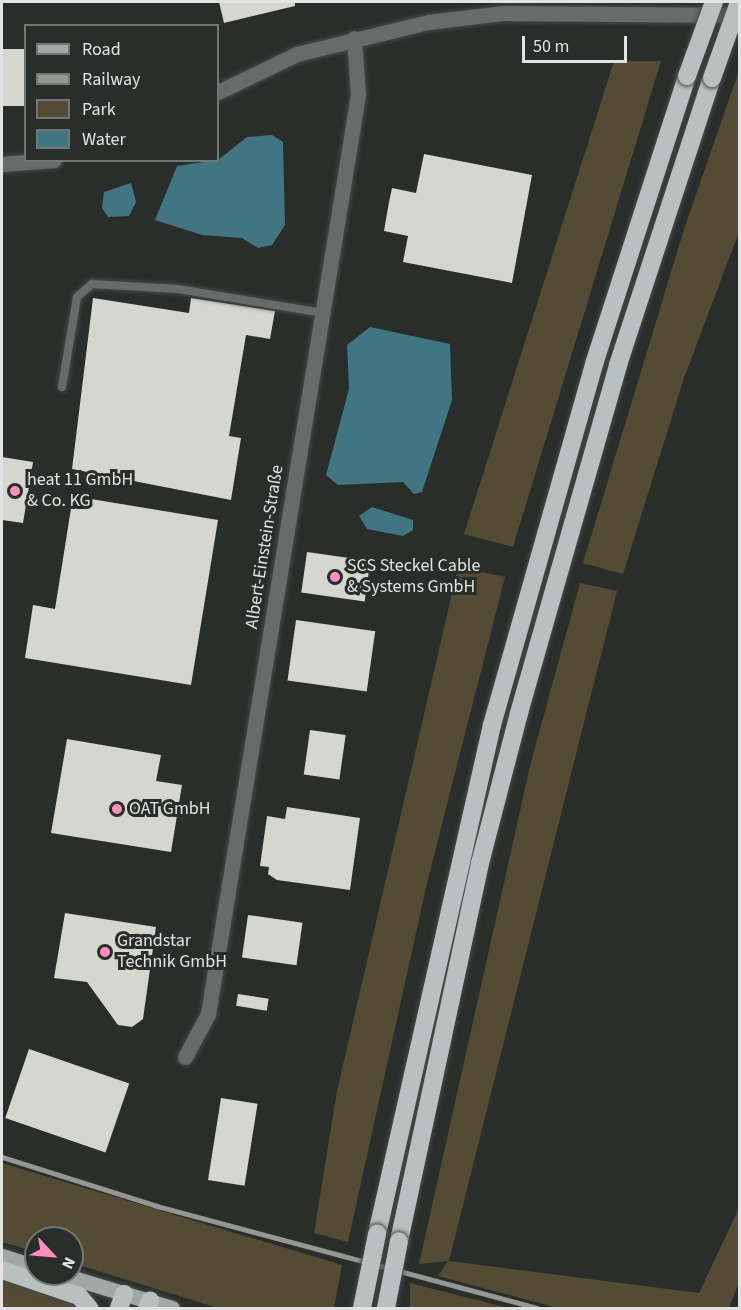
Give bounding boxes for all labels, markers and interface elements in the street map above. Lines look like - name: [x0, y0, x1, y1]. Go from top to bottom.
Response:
- legend: [24, 24, 219, 162]
- scale bar: [525, 24, 630, 62]
- text: 50 m: [533, 34, 569, 59]
- text: Road: [82, 37, 121, 62]
- text: Railway: [82, 67, 141, 92]
- text: Park: [82, 97, 116, 122]
- text: Water: [82, 127, 126, 152]
- street label: Albert-Einstein-Straße: [241, 464, 289, 630]
- place label: heat 11 GmbH & Co. KG: [27, 470, 133, 512]
- marker: heat 11 GmbH & Co. KG: [8, 484, 22, 498]
- place label: SCS Steckel Cable & Systems GmbH: [347, 556, 480, 598]
- marker: SCS Steckel Cable & Systems GmbH: [328, 570, 342, 584]
- place label: OAT GmbH: [129, 798, 211, 820]
- marker: OAT GmbH: [110, 802, 124, 816]
- place label: Grandstar Technik GmbH: [117, 931, 227, 974]
- marker: Grandstar Technik GmbH: [98, 945, 112, 959]
- north arrow: [24, 1226, 84, 1286]
- text: N: [56, 1253, 81, 1273]

